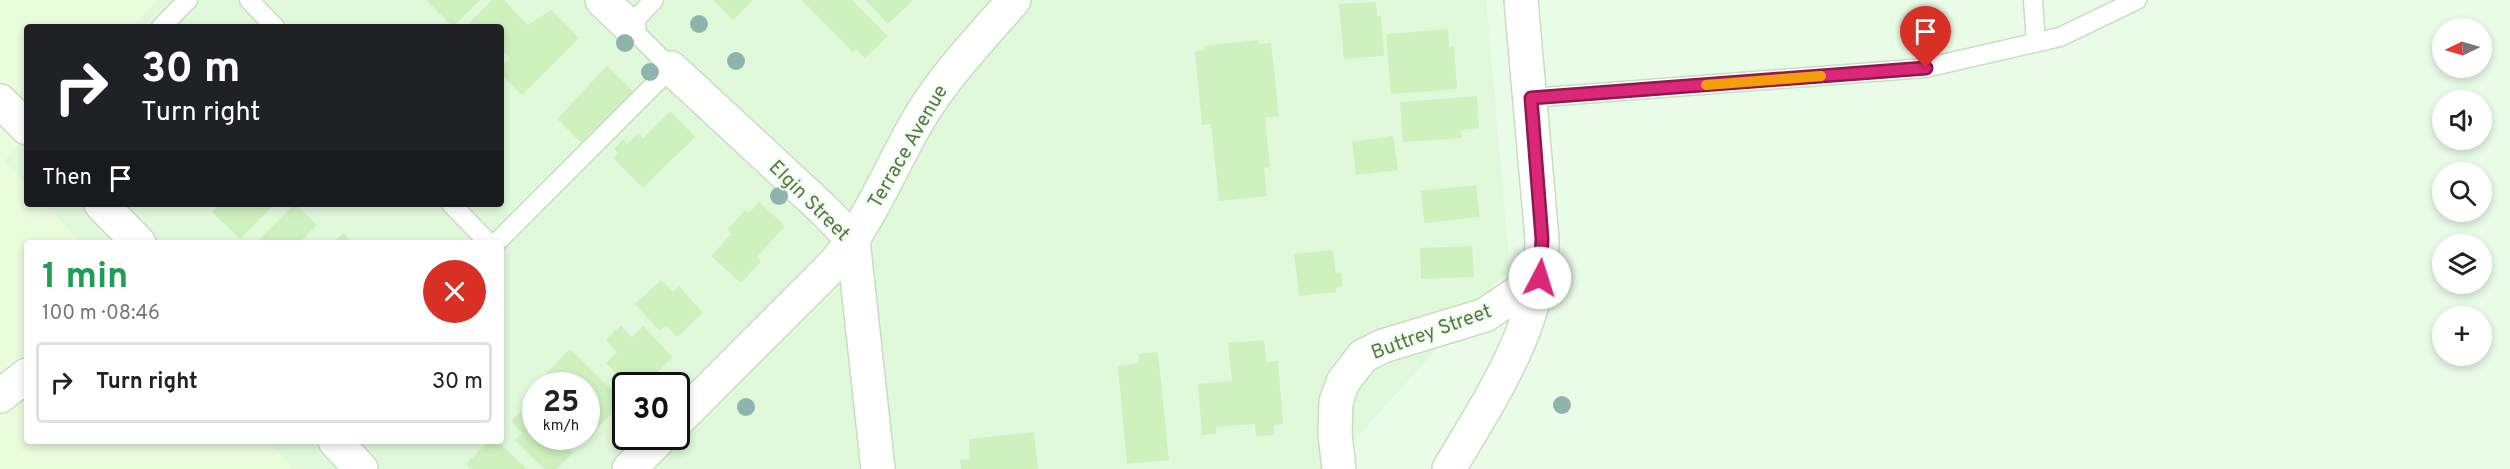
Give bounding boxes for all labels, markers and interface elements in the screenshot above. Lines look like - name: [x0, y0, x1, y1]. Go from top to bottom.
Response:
- pin: [1900, 6, 1951, 68]
- icon: arrive: [1909, 15, 1942, 48]
- north arrow: [2432, 18, 2492, 78]
- map controls: [2432, 18, 2492, 366]
- text: 30 m: [141, 44, 240, 97]
- icon: right: [42, 48, 120, 126]
- street label: Terrace Avenue: [863, 81, 955, 213]
- button: sound: [2432, 90, 2492, 150]
- text: Turn right: [141, 96, 260, 130]
- street label: Elgin Street: [762, 155, 855, 248]
- icon: arrive: [104, 162, 137, 195]
- button: search: [2432, 162, 2492, 222]
- text: Then: [42, 165, 92, 192]
- button: layers: [2432, 234, 2492, 294]
- position arrow: [1508, 246, 1572, 310]
- text: 1 min: [42, 255, 128, 301]
- button: close: [423, 260, 486, 323]
- street label: Buttrey Street: [1368, 299, 1496, 367]
- text: 100 m · 08:46: [42, 301, 160, 327]
- button: +: [2432, 306, 2492, 366]
- icon: right: [45, 366, 78, 399]
- text: Turn right: [96, 369, 198, 396]
- text: 30 m: [432, 369, 483, 396]
- speed limit sign: 30: [612, 372, 690, 450]
- text: 25: [543, 385, 579, 422]
- text: km/h: [543, 417, 579, 436]

